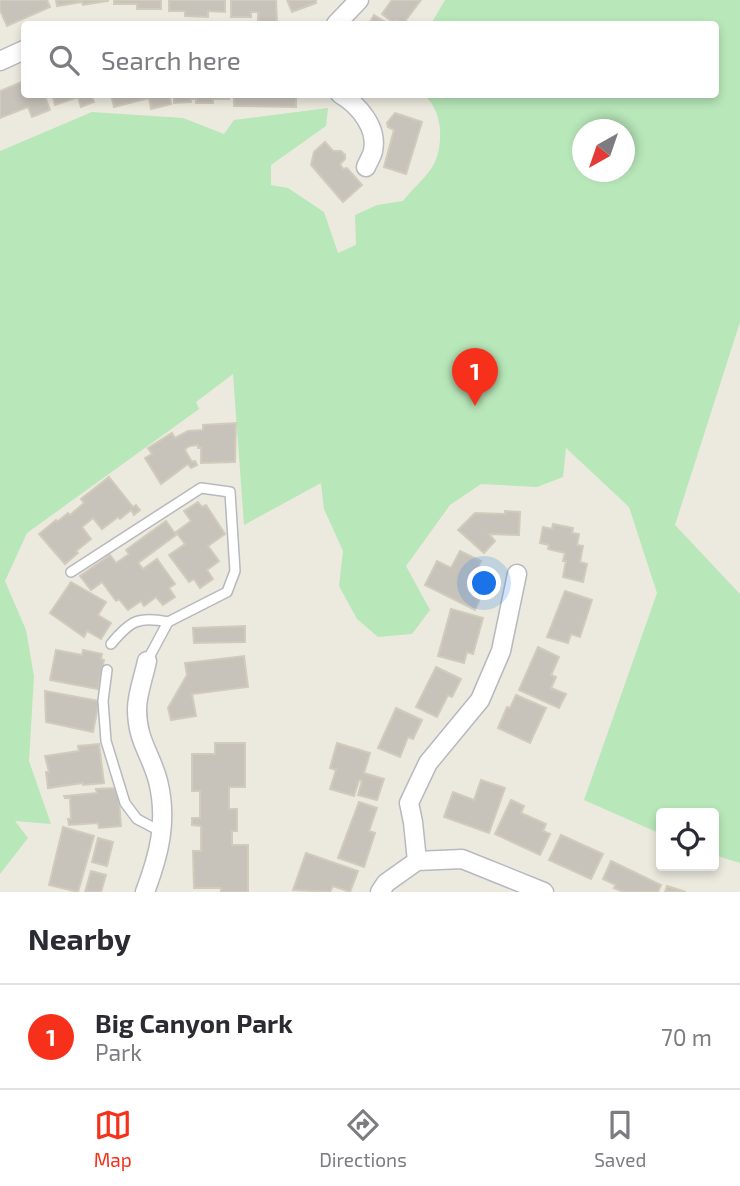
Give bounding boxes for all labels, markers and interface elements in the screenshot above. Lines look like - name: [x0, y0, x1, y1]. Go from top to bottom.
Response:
- search box: [21, 21, 719, 98]
- icon: search: [45, 41, 83, 79]
- text: Search here: [101, 44, 241, 75]
- north arrow: [572, 119, 635, 182]
- pin: 1: [452, 348, 498, 406]
- your location: [467, 566, 501, 600]
- map controls: [656, 808, 719, 871]
- button: locate: [656, 808, 719, 871]
- text: Nearby: [28, 920, 131, 956]
- text: Big Canyon Park: [95, 1007, 293, 1038]
- text: 1: [46, 1023, 56, 1051]
- text: 70 m: [661, 1023, 712, 1051]
- text: Park: [95, 1038, 142, 1066]
- tab: Map: [94, 1106, 132, 1171]
- tab: Directions: [319, 1106, 407, 1171]
- tab: Saved: [594, 1106, 646, 1171]

